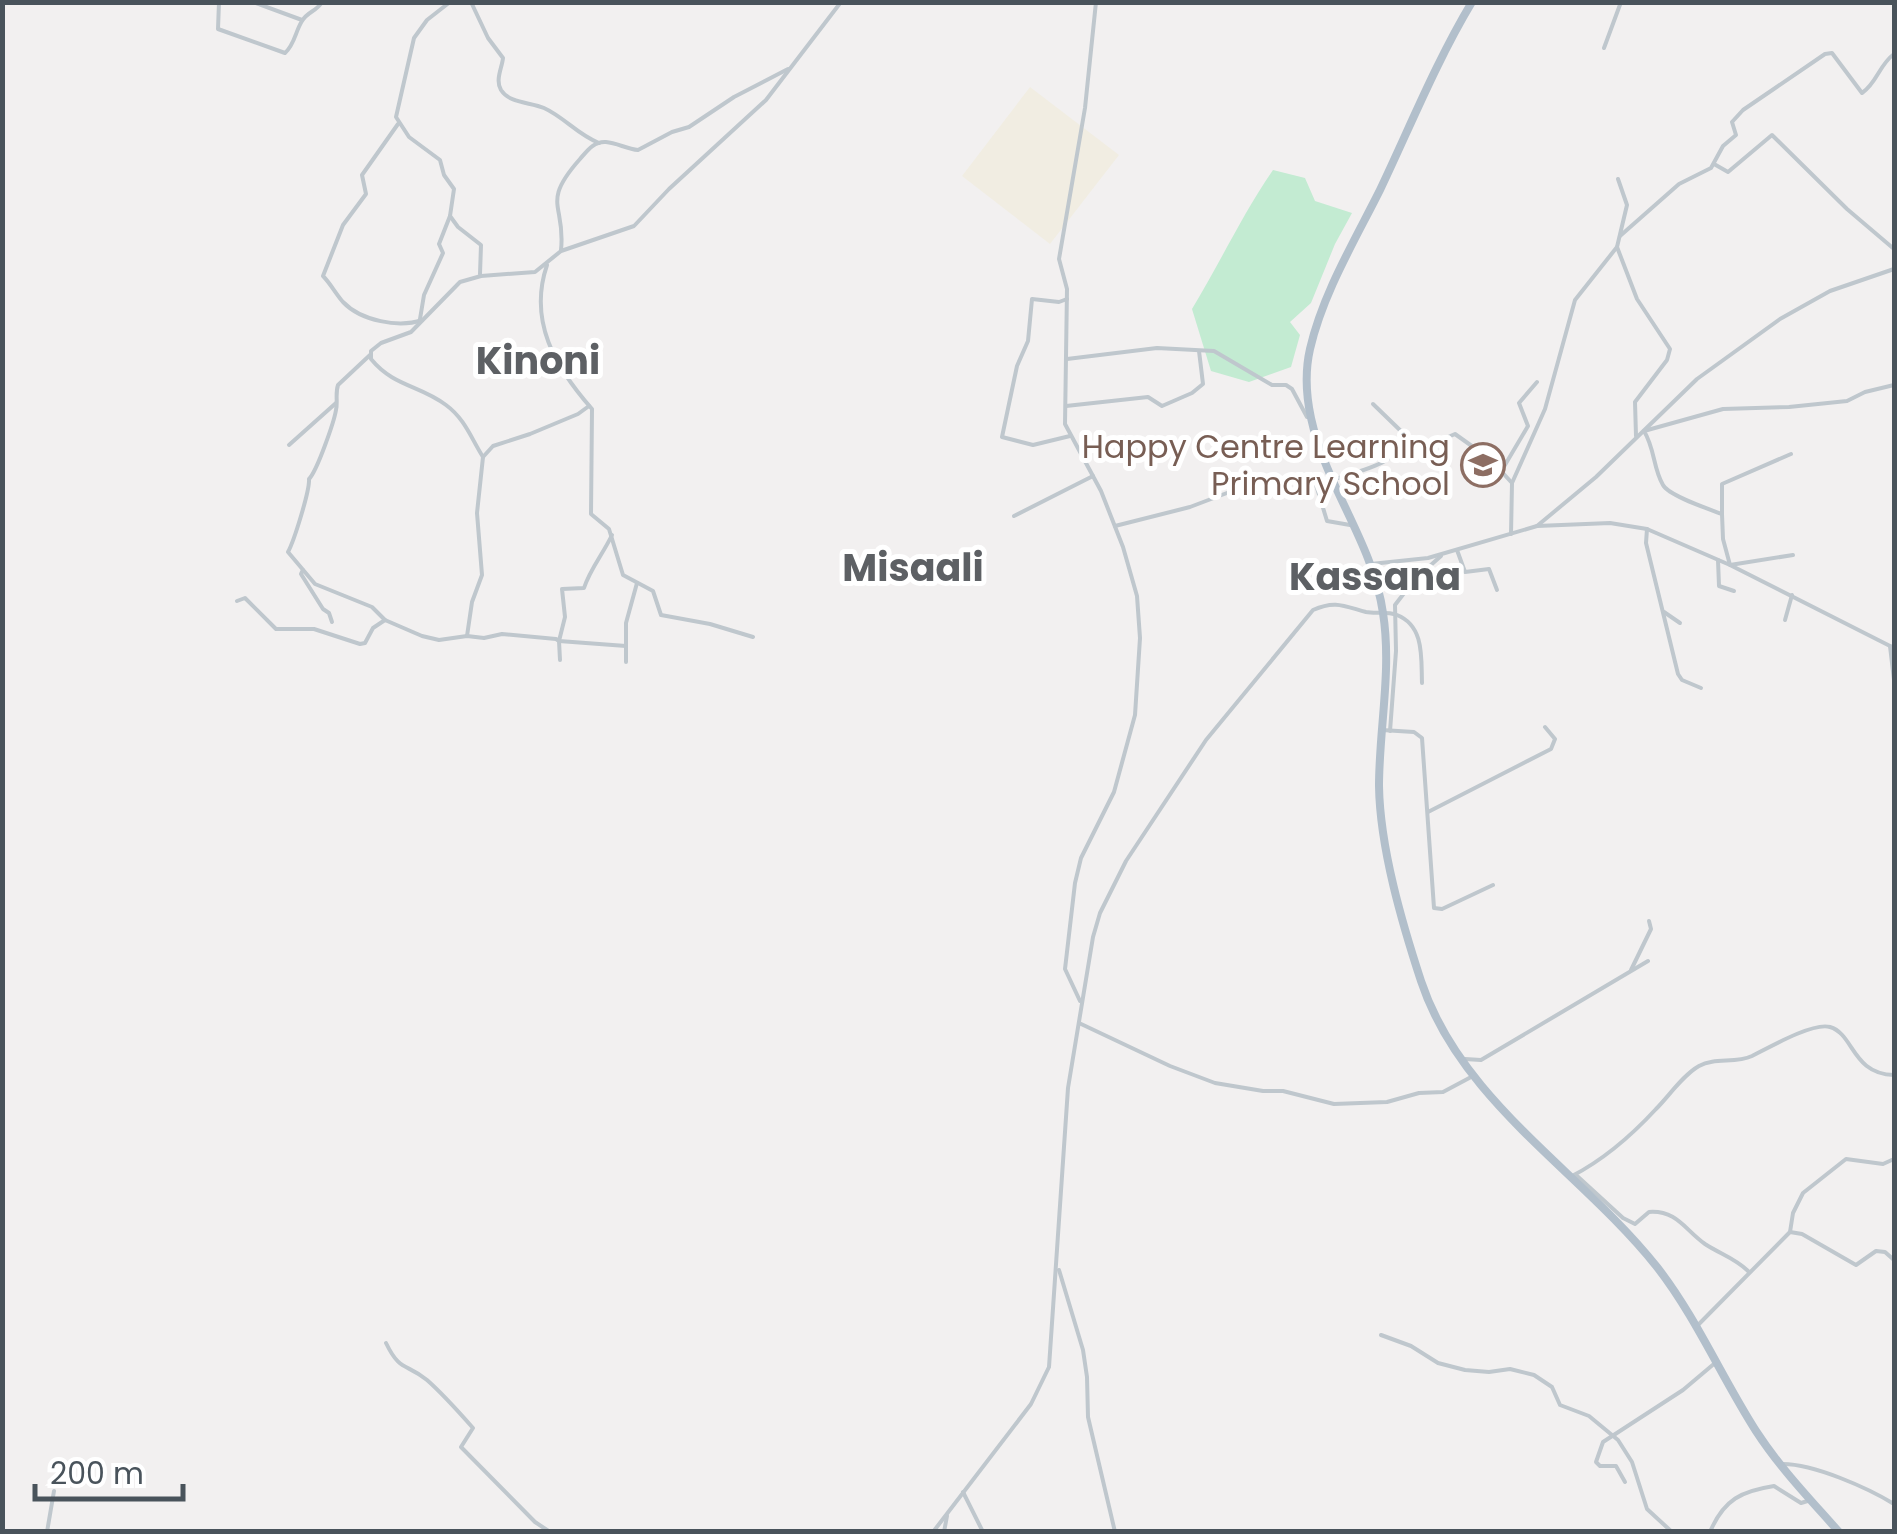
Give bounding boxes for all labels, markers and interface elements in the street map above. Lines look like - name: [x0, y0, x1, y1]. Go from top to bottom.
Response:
- district label: Kinoni: [476, 334, 600, 387]
- place label: Happy Centre Learning Primary School: [1082, 424, 1450, 506]
- school or university icon: Happy Centre Learning Primary School: [1460, 442, 1506, 488]
- district label: Misaali: [842, 541, 984, 594]
- district label: Kassana: [1289, 550, 1461, 603]
- scale bar: [35, 1439, 182, 1501]
- text: 200 m: [50, 1452, 144, 1495]

